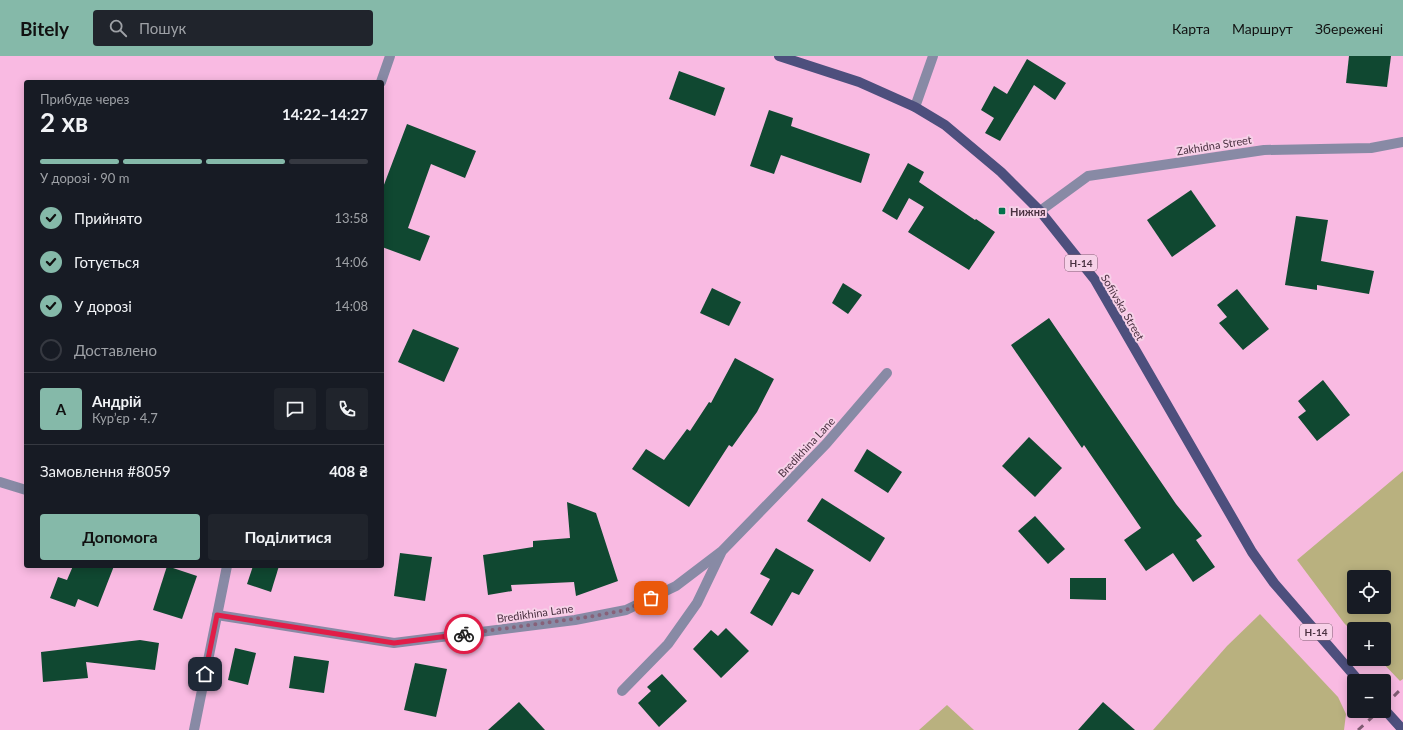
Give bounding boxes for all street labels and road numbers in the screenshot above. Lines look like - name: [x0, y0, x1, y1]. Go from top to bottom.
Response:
- street label: Zakhidna Street: [1175, 133, 1253, 157]
- road number: Н-14: [1065, 255, 1097, 271]
- street label: Sofiivska Street: [1099, 272, 1147, 342]
- street label: Bredikhina Lane: [775, 414, 837, 480]
- street label: Bredikhina Lane: [496, 601, 574, 625]
- road number: Н-14: [1300, 624, 1332, 640]

